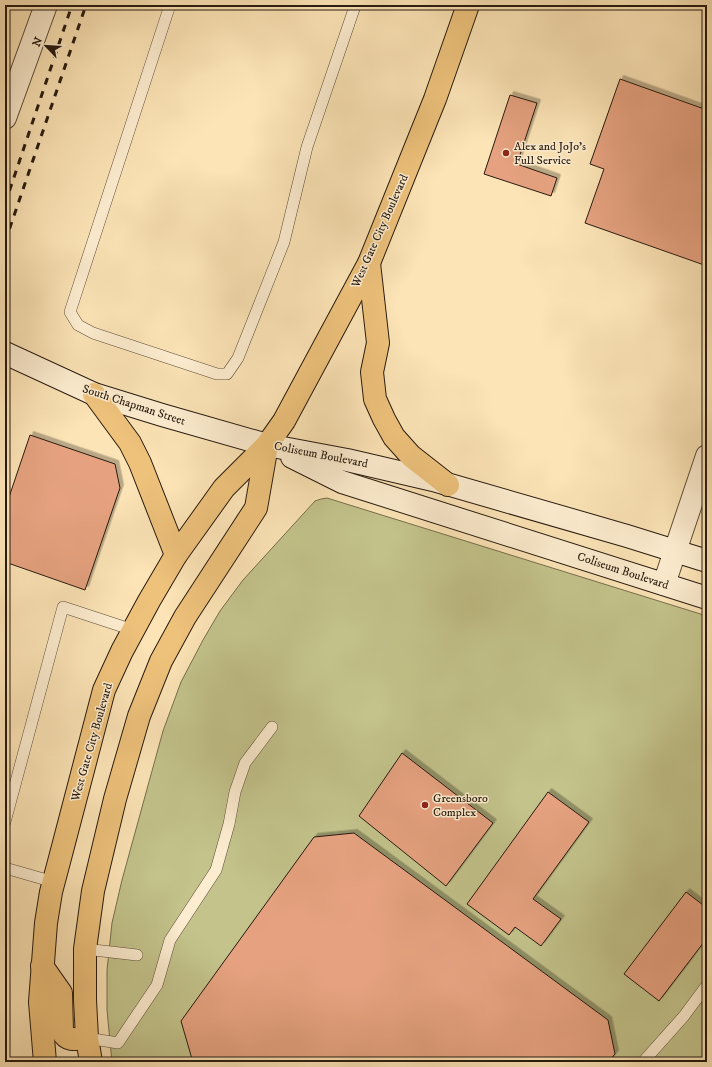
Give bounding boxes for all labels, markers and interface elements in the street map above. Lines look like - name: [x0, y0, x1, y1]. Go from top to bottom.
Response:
- north arrow: [26, 26, 66, 66]
- text: N: [30, 35, 46, 49]
- place label: Alex and JoJo's Full Service: [514, 139, 586, 168]
- marker: Alex and JoJo's Full Service: [501, 148, 511, 158]
- street label: West Gate City Boulevard: [348, 172, 412, 291]
- street label: South Chapman Street: [81, 381, 188, 429]
- street label: Coliseum Boulevard: [273, 439, 369, 471]
- street label: Coliseum Boulevard: [575, 549, 671, 593]
- street label: West Gate City Boulevard: [68, 681, 116, 804]
- place label: Greensboro Complex: [433, 791, 488, 820]
- marker: Greensboro Complex: [420, 800, 430, 810]

